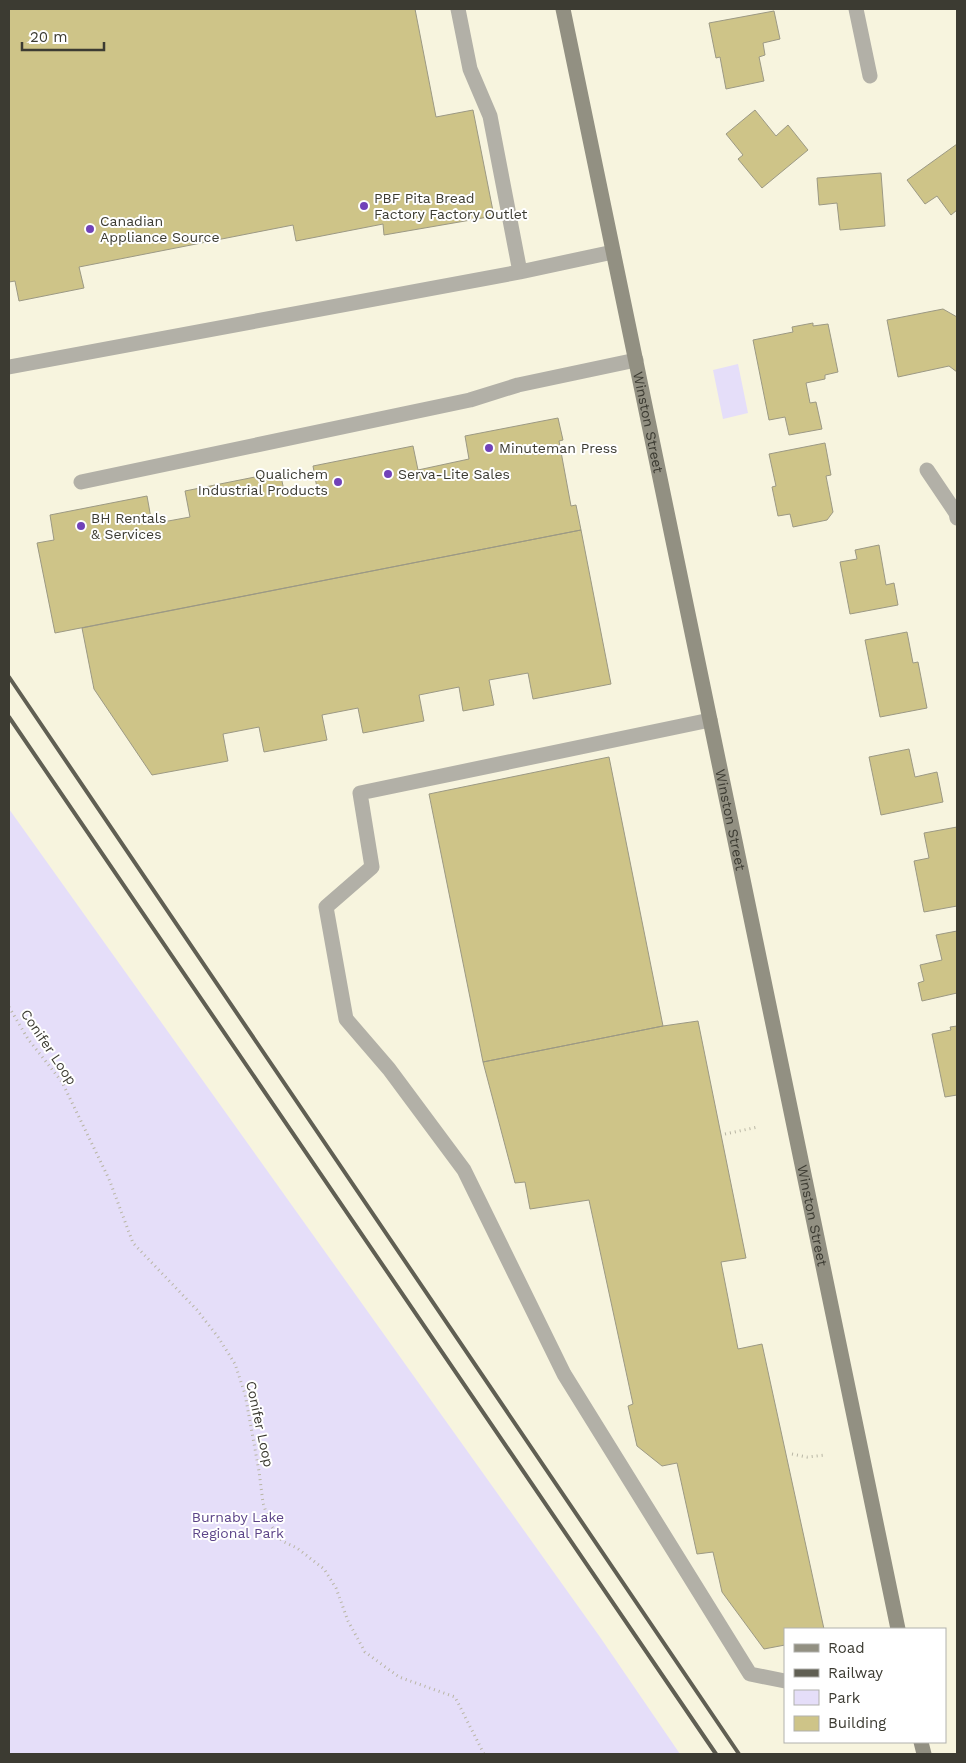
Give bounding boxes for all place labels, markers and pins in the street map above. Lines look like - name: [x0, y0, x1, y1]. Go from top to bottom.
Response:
- place label: PBF Pita Bread Factory Factory Outlet: [374, 190, 528, 222]
- marker: PBF Pita Bread Factory Factory Outlet: [358, 200, 370, 212]
- place label: Canadian Appliance Source: [100, 213, 220, 245]
- marker: Canadian Appliance Source: [84, 223, 96, 235]
- place label: Minuteman Press: [499, 440, 618, 456]
- marker: Minuteman Press: [483, 442, 495, 454]
- place label: Qualichem Industrial Products: [198, 466, 328, 498]
- place label: Serva-Lite Sales: [398, 466, 510, 482]
- marker: Serva-Lite Sales: [382, 468, 394, 480]
- marker: Qualichem Industrial Products: [332, 476, 344, 488]
- place label: BH Rentals & Services: [91, 510, 166, 542]
- marker: BH Rentals & Services: [75, 520, 87, 532]

